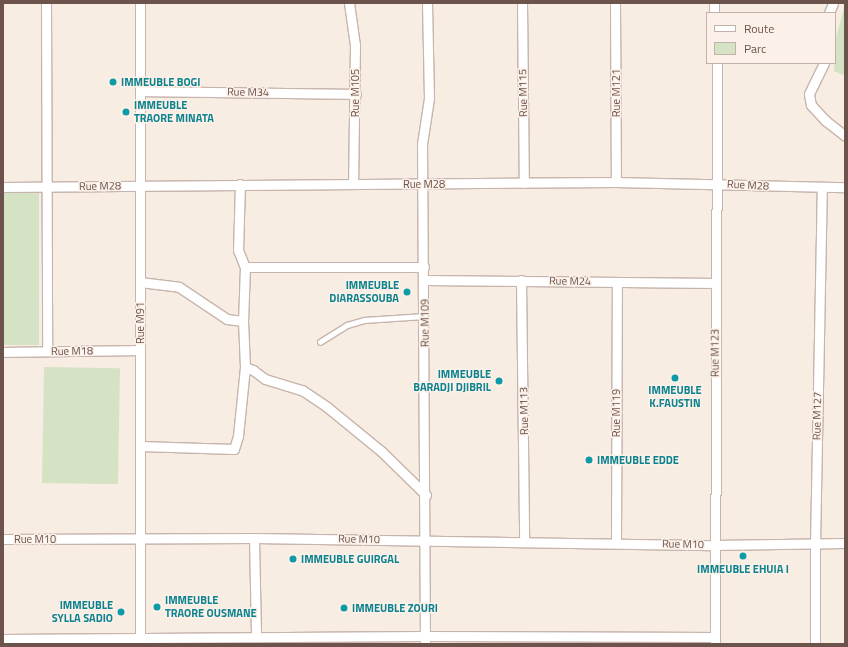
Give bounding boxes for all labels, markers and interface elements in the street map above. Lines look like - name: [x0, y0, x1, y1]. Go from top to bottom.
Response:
- legend: [706, 12, 836, 64]
- text: Route: [744, 19, 774, 38]
- text: Parc: [744, 39, 766, 58]
- street label: Rue M105: [348, 69, 362, 117]
- street label: Rue M115: [516, 69, 530, 117]
- street label: Rue M121: [609, 69, 623, 117]
- place label: IMMEUBLE BOGI: [121, 75, 200, 89]
- marker: IMMEUBLE BOGI: [108, 77, 118, 87]
- street label: Rue M34: [227, 85, 269, 99]
- place label: IMMEUBLE TRAORE MINATA: [134, 99, 214, 125]
- marker: IMMEUBLE TRAORE MINATA: [121, 107, 131, 117]
- street label: Rue M28: [403, 177, 445, 191]
- street label: Rue M28: [727, 177, 769, 193]
- street label: Rue M28: [79, 179, 121, 193]
- street label: Rue M24: [549, 274, 591, 288]
- place label: IMMEUBLE DIARASSOUBA: [329, 279, 399, 305]
- marker: IMMEUBLE DIARASSOUBA: [402, 287, 412, 297]
- street label: Rue M109: [418, 299, 432, 347]
- street label: Rue M91: [133, 302, 147, 344]
- street label: Rue M123: [708, 329, 722, 377]
- street label: Rue M18: [51, 344, 93, 358]
- place label: IMMEUBLE BARADJI DJIBRIL: [413, 368, 491, 394]
- marker: IMMEUBLE K.FAUSTIN: [670, 373, 680, 383]
- marker: IMMEUBLE BARADJI DJIBRIL: [494, 376, 504, 386]
- place label: IMMEUBLE K.FAUSTIN: [648, 384, 702, 410]
- street label: Rue M113: [517, 387, 531, 435]
- street label: Rue M119: [609, 389, 623, 437]
- street label: Rue M127: [810, 392, 824, 440]
- place label: IMMEUBLE EDDE: [597, 453, 679, 467]
- marker: IMMEUBLE EDDE: [584, 455, 594, 465]
- street label: Rue M10: [14, 532, 56, 546]
- street label: Rue M10: [338, 532, 380, 546]
- street label: Rue M10: [662, 537, 704, 551]
- marker: IMMEUBLE EHUIA I: [738, 551, 748, 561]
- place label: IMMEUBLE GUIRGAL: [301, 552, 399, 566]
- marker: IMMEUBLE GUIRGAL: [288, 554, 298, 564]
- place label: IMMEUBLE EHUIA I: [697, 562, 789, 576]
- place label: IMMEUBLE TRAORE OUSMANE: [165, 594, 257, 620]
- place label: IMMEUBLE SYLLA SADIO: [52, 599, 113, 625]
- place label: IMMEUBLE ZOURI: [352, 601, 438, 615]
- marker: IMMEUBLE TRAORE OUSMANE: [152, 602, 162, 612]
- marker: IMMEUBLE ZOURI: [339, 603, 349, 613]
- marker: IMMEUBLE SYLLA SADIO: [116, 607, 126, 617]

